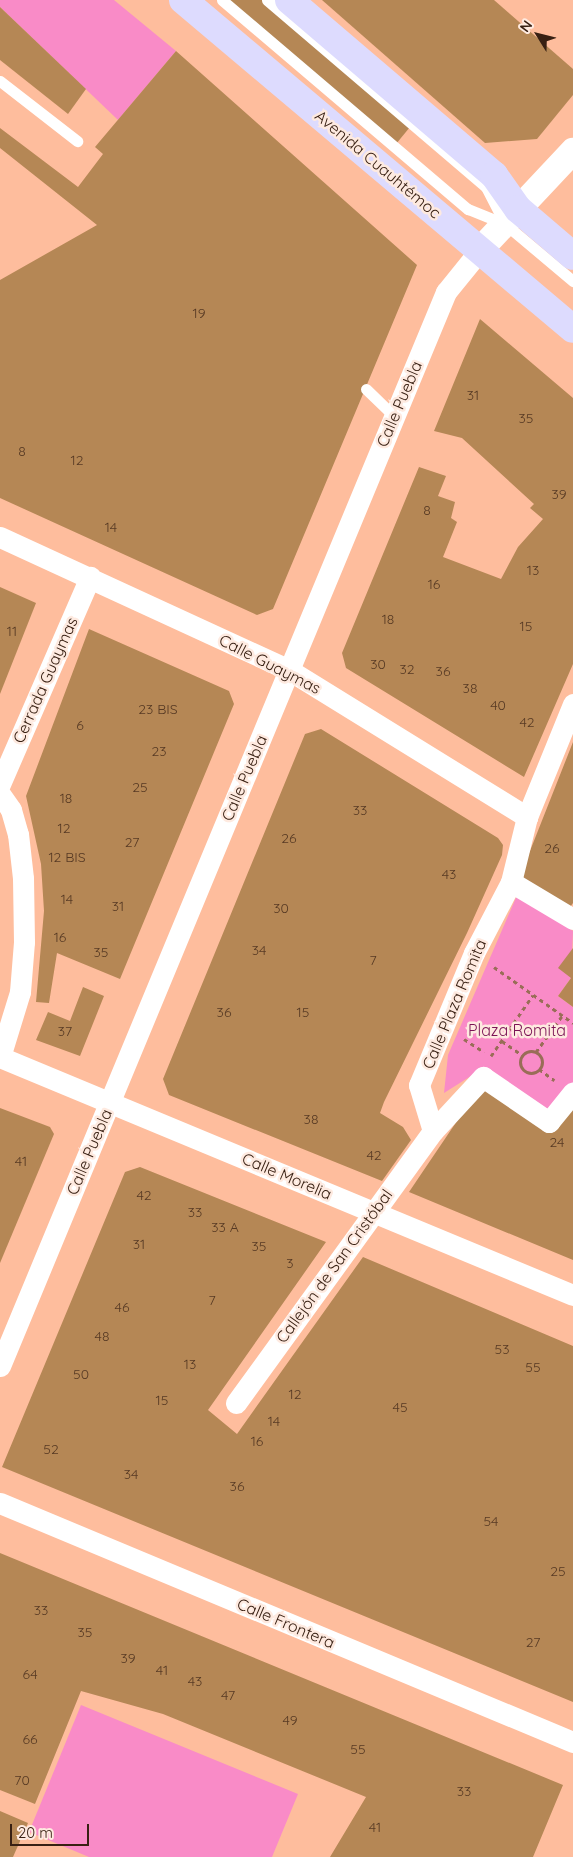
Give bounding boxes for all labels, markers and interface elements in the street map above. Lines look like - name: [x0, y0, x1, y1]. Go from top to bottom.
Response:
- north arrow: [513, 10, 563, 60]
- text: N: [516, 17, 536, 36]
- street label: Avenida Cuauhtémoc: [311, 106, 445, 222]
- house number: 19: [193, 305, 205, 321]
- street label: Calle Puebla: [372, 358, 426, 450]
- house number: 31: [467, 387, 479, 403]
- house number: 35: [519, 410, 533, 426]
- house number: 8: [18, 443, 26, 459]
- house number: 12: [71, 452, 83, 468]
- house number: 39: [551, 486, 567, 502]
- house number: 8: [423, 502, 431, 518]
- house number: 14: [105, 519, 117, 535]
- house number: 13: [527, 562, 539, 578]
- house number: 16: [428, 576, 440, 592]
- house number: 18: [382, 611, 394, 627]
- street label: Cerrada Guaymas: [9, 614, 81, 746]
- house number: 15: [520, 618, 532, 634]
- house number: 11: [7, 623, 17, 639]
- street label: Calle Guaymas: [216, 630, 324, 698]
- house number: 30: [370, 656, 386, 672]
- house number: 32: [399, 661, 415, 677]
- house number: 36: [436, 663, 450, 679]
- house number: 38: [463, 680, 477, 696]
- house number: 40: [490, 697, 506, 713]
- house number: 23 BIS: [138, 701, 178, 717]
- house number: 42: [519, 714, 535, 730]
- house number: 6: [76, 717, 84, 733]
- street label: Calle Puebla: [217, 732, 271, 824]
- house number: 23: [151, 743, 167, 759]
- house number: 25: [132, 779, 148, 795]
- house number: 18: [60, 790, 72, 806]
- house number: 33: [353, 802, 367, 818]
- house number: 12: [58, 820, 70, 836]
- house number: 26: [281, 830, 297, 846]
- house number: 27: [125, 834, 139, 850]
- house number: 26: [544, 840, 560, 856]
- house number: 12 BIS: [48, 849, 86, 865]
- house number: 43: [442, 866, 456, 882]
- house number: 14: [61, 891, 73, 907]
- house number: 31: [112, 898, 124, 914]
- house number: 30: [273, 900, 289, 916]
- house number: 16: [54, 929, 66, 945]
- street label: Calle Plaza Romita: [418, 936, 490, 1072]
- house number: 34: [252, 942, 266, 958]
- house number: 35: [94, 944, 108, 960]
- house number: 7: [369, 952, 377, 968]
- house number: 36: [217, 1004, 231, 1020]
- house number: 15: [297, 1004, 309, 1020]
- park label: Plaza Romita: [468, 1020, 566, 1040]
- house number: 37: [58, 1023, 72, 1039]
- street label: Calle Puebla: [62, 1106, 116, 1198]
- house number: 38: [304, 1111, 318, 1127]
- house number: 24: [550, 1134, 564, 1150]
- house number: 42: [366, 1147, 382, 1163]
- street label: Calle Morelia: [239, 1149, 335, 1203]
- house number: 41: [15, 1153, 27, 1169]
- street label: Callejón de San Cristóbal: [272, 1185, 396, 1347]
- house number: 42: [136, 1187, 152, 1203]
- house number: 33: [188, 1204, 202, 1220]
- house number: 33 A: [211, 1219, 239, 1235]
- house number: 31: [133, 1236, 145, 1252]
- house number: 35: [252, 1238, 266, 1254]
- house number: 3: [286, 1255, 294, 1271]
- house number: 7: [208, 1292, 216, 1308]
- house number: 46: [115, 1299, 129, 1315]
- house number: 48: [95, 1328, 109, 1344]
- house number: 53: [495, 1341, 509, 1357]
- house number: 13: [184, 1356, 196, 1372]
- house number: 55: [525, 1359, 541, 1375]
- house number: 50: [73, 1366, 89, 1382]
- house number: 12: [289, 1386, 301, 1402]
- house number: 15: [156, 1392, 168, 1408]
- house number: 45: [392, 1399, 408, 1415]
- house number: 14: [268, 1413, 280, 1429]
- house number: 16: [251, 1433, 263, 1449]
- house number: 52: [43, 1441, 59, 1457]
- house number: 34: [124, 1466, 138, 1482]
- house number: 36: [230, 1478, 244, 1494]
- house number: 54: [483, 1513, 499, 1529]
- house number: 25: [550, 1563, 566, 1579]
- street label: Calle Frontera: [234, 1594, 338, 1652]
- house number: 33: [34, 1602, 48, 1618]
- house number: 35: [78, 1624, 92, 1640]
- house number: 27: [526, 1634, 540, 1650]
- house number: 39: [120, 1650, 136, 1666]
- house number: 41: [156, 1662, 168, 1678]
- house number: 64: [22, 1666, 38, 1682]
- house number: 43: [188, 1673, 202, 1689]
- house number: 47: [221, 1687, 235, 1703]
- house number: 49: [283, 1712, 297, 1728]
- house number: 66: [22, 1731, 38, 1747]
- house number: 55: [350, 1741, 366, 1757]
- house number: 70: [14, 1772, 30, 1788]
- house number: 33: [457, 1783, 471, 1799]
- scale bar: [12, 1814, 91, 1846]
- house number: 41: [369, 1819, 381, 1835]
- text: 20 m: [18, 1823, 53, 1842]

